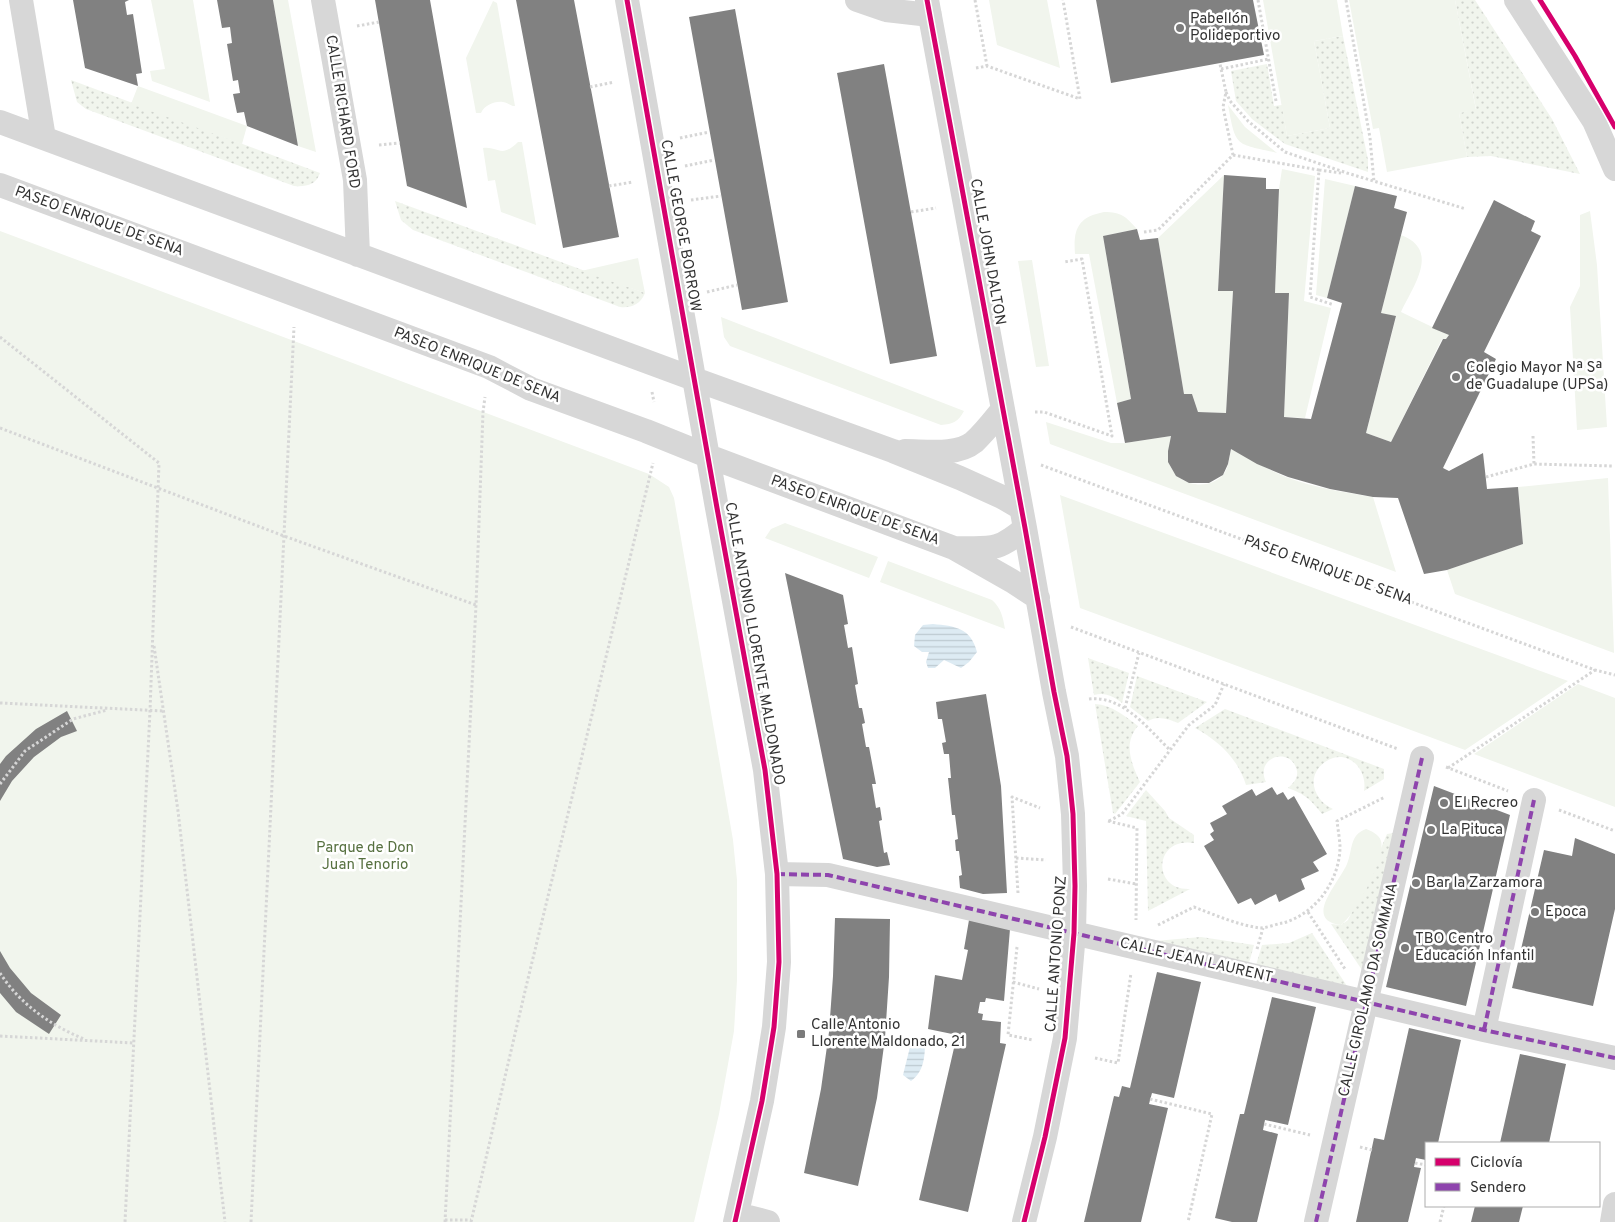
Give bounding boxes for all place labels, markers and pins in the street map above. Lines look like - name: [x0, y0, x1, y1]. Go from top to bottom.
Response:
- place label: Pabellón Polideportivo: [1190, 10, 1280, 46]
- marker: Pabellón Polideportivo: [1174, 22, 1186, 34]
- place label: Colegio Mayor Nª Sª de Guadalupe (UPSa): [1466, 359, 1608, 395]
- marker: Colegio Mayor Nª Sª de Guadalupe (UPSa): [1450, 371, 1462, 383]
- place label: El Recreo: [1454, 794, 1518, 813]
- marker: El Recreo: [1438, 797, 1450, 809]
- place label: La Pituca: [1441, 821, 1503, 840]
- marker: La Pituca: [1425, 824, 1437, 836]
- place label: Bar la Zarzamora: [1426, 874, 1543, 893]
- marker: Bar la Zarzamora: [1410, 877, 1422, 889]
- place label: Epoca: [1545, 903, 1586, 922]
- marker: Epoca: [1529, 906, 1541, 918]
- place label: TBO Centro Educación Infantil: [1415, 930, 1534, 966]
- marker: TBO Centro Educación Infantil: [1399, 942, 1411, 954]
- place label: Calle Antonio Llorente Maldonado, 21: [811, 1016, 966, 1052]
- marker: Calle Antonio Llorente Maldonado, 21: [795, 1028, 807, 1040]

